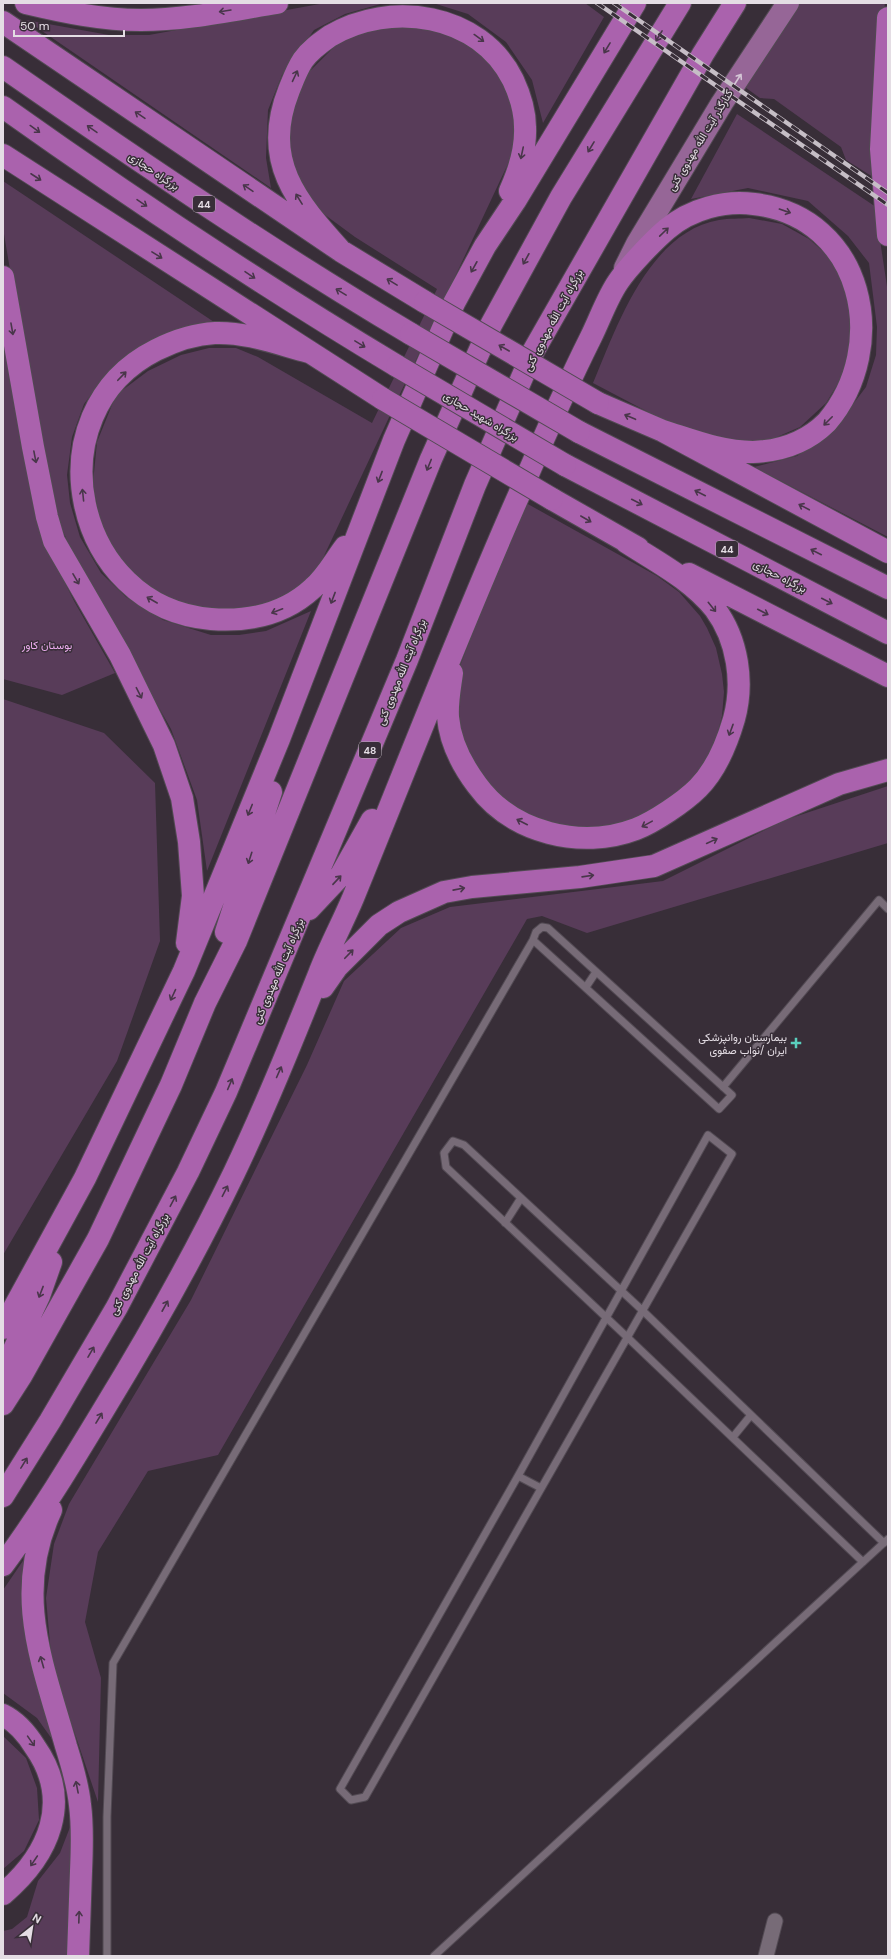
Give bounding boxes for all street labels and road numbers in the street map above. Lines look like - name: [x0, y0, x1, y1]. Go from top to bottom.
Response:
- street label: کنارگذر آیت الله مهدوی کنی: [664, 87, 736, 193]
- street label: بزرگراه حجازی: [126, 149, 182, 193]
- road number: 44: [193, 196, 215, 212]
- street label: بزرگراه آیت الله مهدوی کنی: [520, 267, 586, 373]
- street label: بزرگراه شهید حجازی: [441, 388, 521, 444]
- road number: 44: [716, 541, 738, 557]
- street label: بزرگراه حجازی: [751, 557, 809, 595]
- street label: بزرگراه آیت الله مهدوی کنی: [373, 617, 429, 727]
- road number: 48: [359, 742, 381, 758]
- street label: بزرگراه آیت الله مهدوی کنی: [249, 916, 307, 1026]
- street label: بزرگراه آیت الله مهدوی کنی: [106, 1211, 172, 1317]

